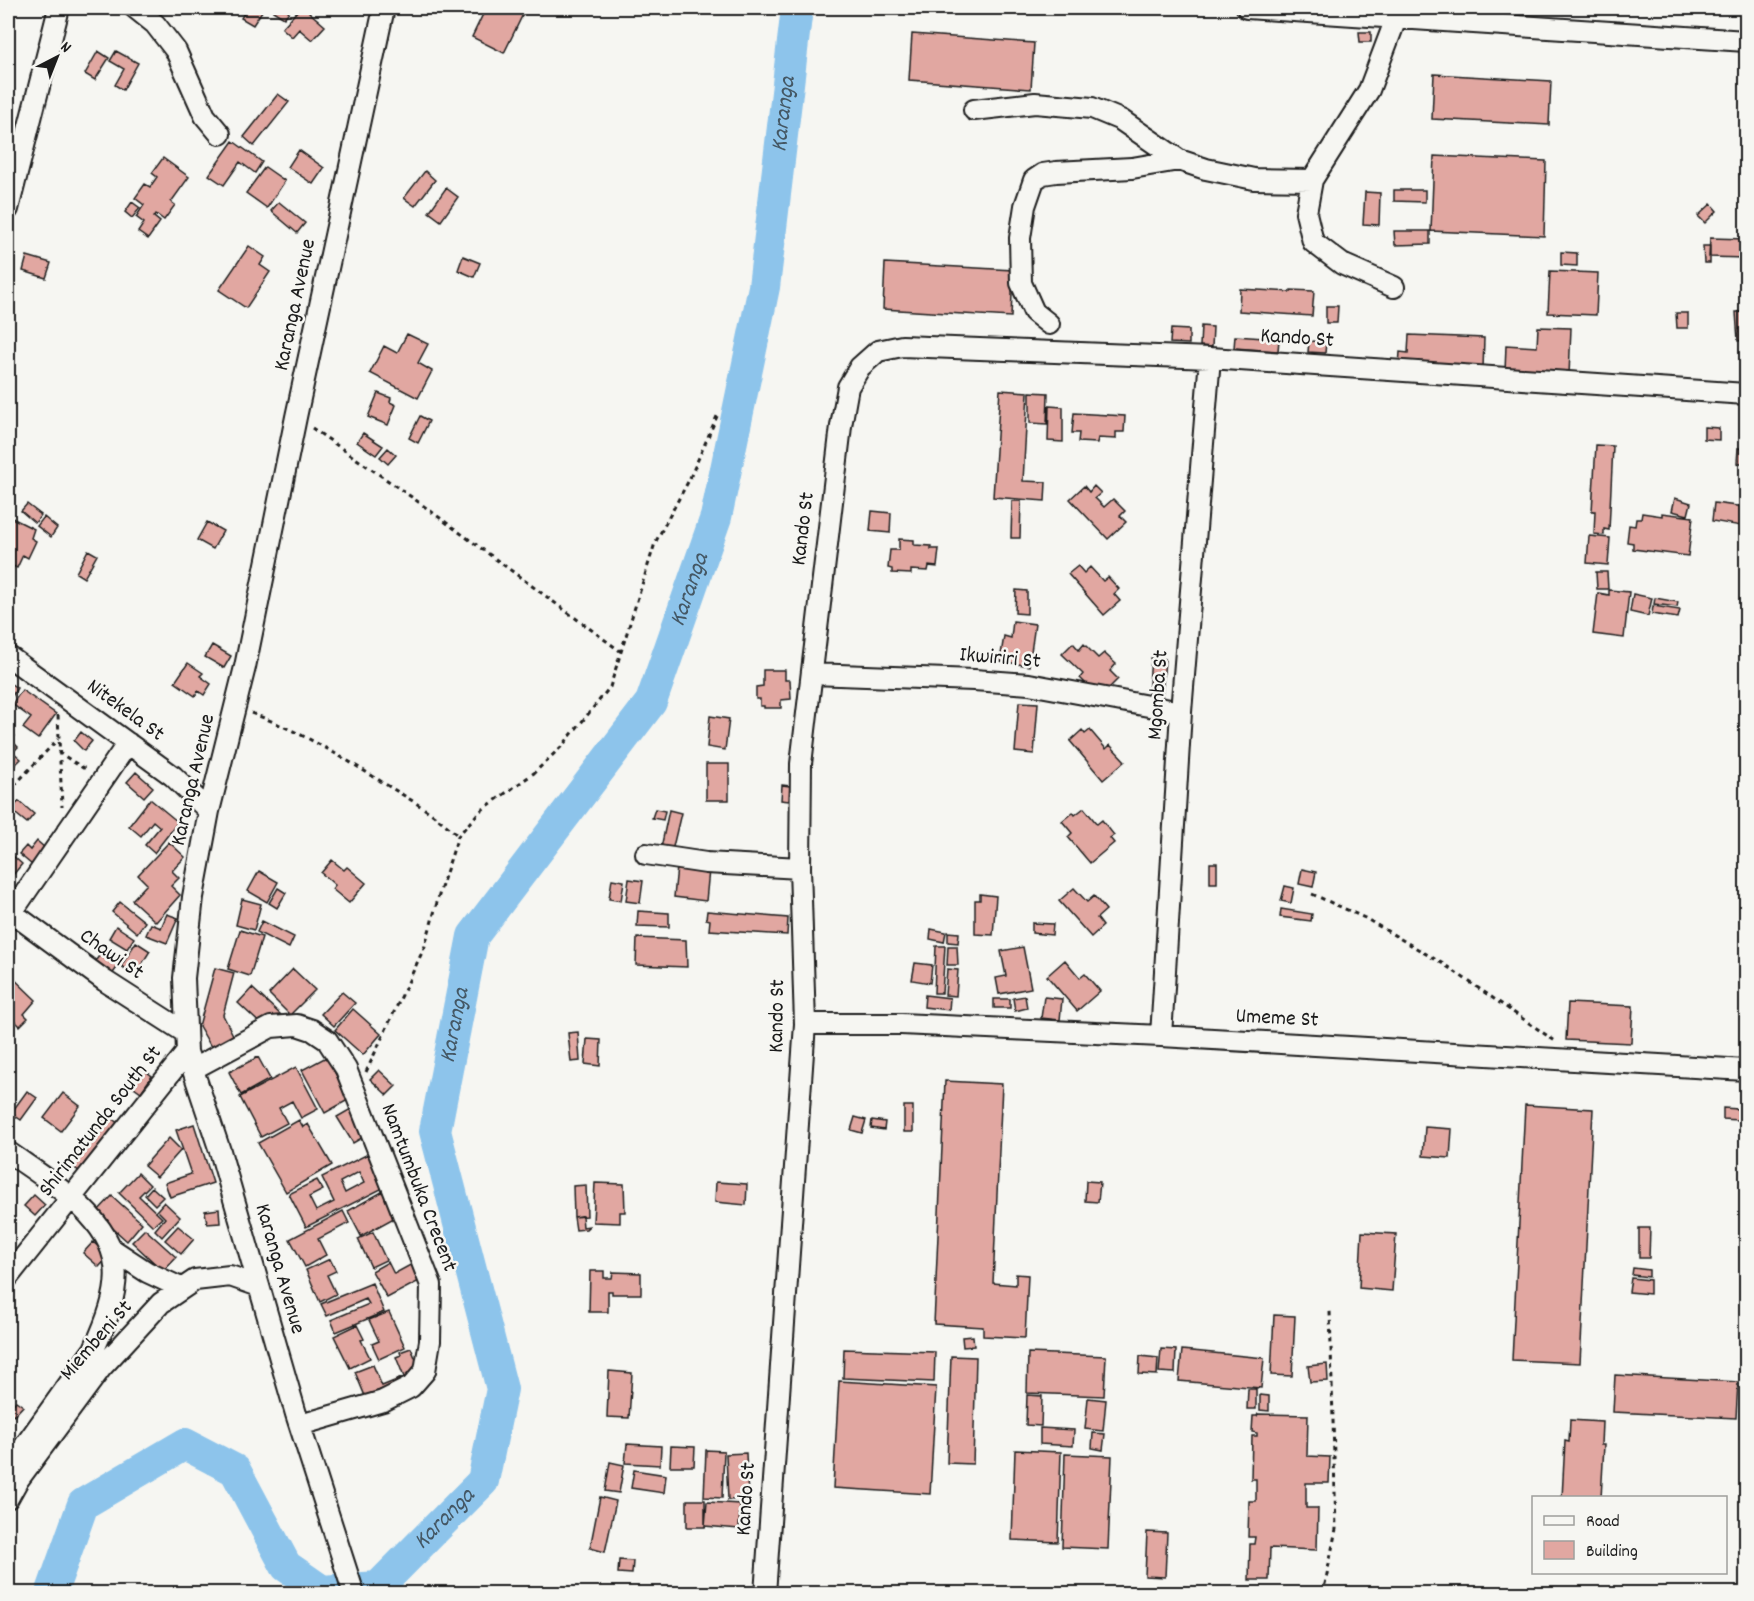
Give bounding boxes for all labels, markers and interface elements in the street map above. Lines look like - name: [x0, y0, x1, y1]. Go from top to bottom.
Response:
- north arrow: [27, 27, 87, 87]
- text: N: [55, 37, 76, 59]
- water label: Karanga: [763, 73, 806, 154]
- street label: Karanga Avenue: [267, 236, 325, 374]
- street label: Kando St: [1259, 321, 1335, 357]
- street label: Kando St: [784, 491, 824, 567]
- water label: Karanga: [662, 547, 719, 631]
- street label: Ikwiriri St: [958, 640, 1042, 678]
- street label: Mgomba St: [1140, 649, 1178, 741]
- street label: Nitekela St: [80, 672, 170, 750]
- street label: Karanga Avenue: [164, 711, 224, 849]
- street label: Chawi St: [72, 922, 150, 988]
- street label: Kando St: [762, 979, 794, 1053]
- water label: Karanga: [432, 984, 480, 1066]
- street label: Umeme St: [1235, 1001, 1319, 1037]
- street label: Shirimatunda South St: [32, 1040, 170, 1204]
- street label: Namtumbuka Crecent: [372, 1099, 464, 1277]
- street label: Karanga Avenue: [246, 1200, 312, 1338]
- street label: Miembeni St: [53, 1294, 141, 1388]
- street label: Kando St: [729, 1461, 765, 1537]
- water label: Karanga: [406, 1479, 485, 1558]
- legend: [1532, 1496, 1727, 1574]
- text: Road: [1586, 1510, 1620, 1535]
- text: Building: [1586, 1540, 1638, 1565]

